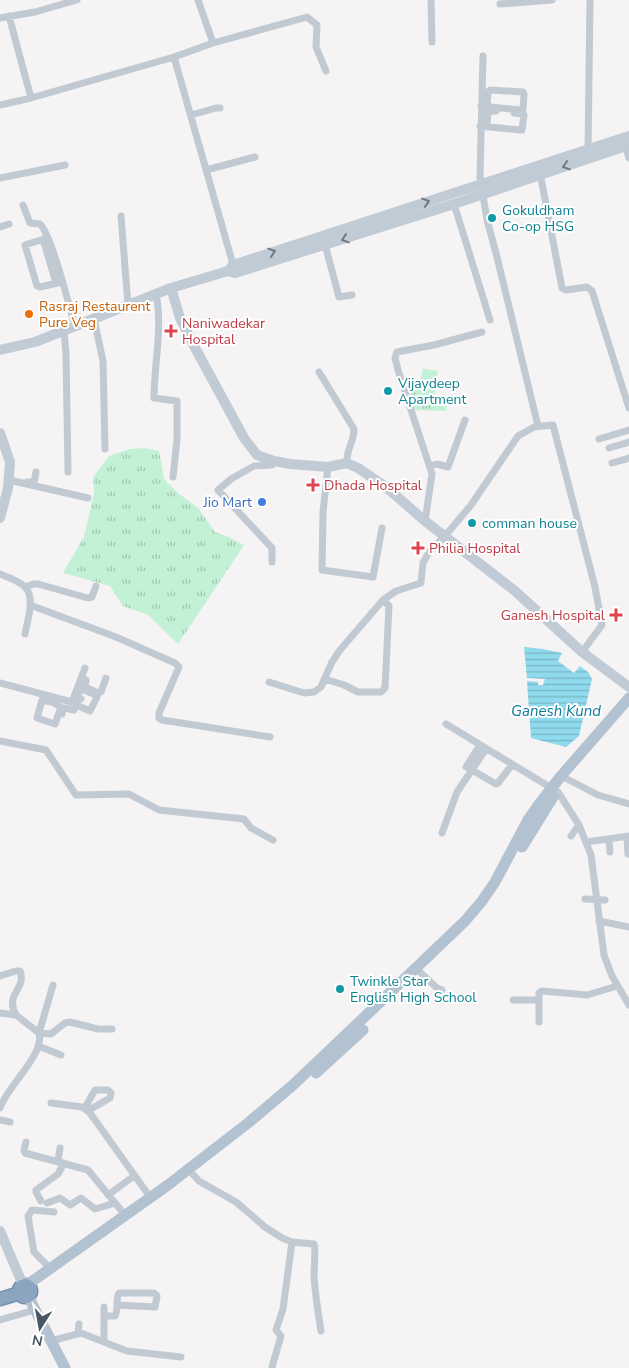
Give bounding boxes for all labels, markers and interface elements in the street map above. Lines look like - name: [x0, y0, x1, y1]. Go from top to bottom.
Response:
- one-way arrow: [562, 160, 571, 170]
- one-way arrow: [422, 198, 430, 208]
- place label: Gokuldham Co-op HSG: [502, 201, 574, 236]
- marker: Gokuldham Co-op HSG: [486, 212, 498, 224]
- one-way arrow: [342, 233, 350, 243]
- one-way arrow: [267, 248, 275, 258]
- place label: Rasraj Restaurent Pure Veg: [39, 297, 151, 332]
- marker: Rasraj Restaurent Pure Veg: [23, 308, 35, 320]
- place label: Naniwadekar Hospital: [182, 314, 265, 349]
- marker: Naniwadekar Hospital: [164, 324, 178, 338]
- place label: Vijaydeep Apartment: [397, 374, 466, 409]
- marker: Vijaydeep Apartment: [382, 385, 394, 397]
- place label: Dhada Hospital: [324, 476, 423, 495]
- marker: Dhada Hospital: [306, 478, 320, 492]
- place label: Jio Mart: [202, 493, 252, 512]
- marker: Jio Mart: [256, 496, 268, 508]
- place label: comman house: [482, 514, 577, 533]
- marker: comman house: [466, 517, 478, 529]
- place label: Philia Hospital: [429, 539, 521, 558]
- marker: Philia Hospital: [411, 541, 425, 555]
- place label: Ganesh Hospital: [501, 606, 606, 625]
- marker: Ganesh Hospital: [609, 608, 623, 622]
- water label: Ganesh Kund: [511, 701, 601, 721]
- place label: Twinkle Star English High School: [350, 972, 477, 1007]
- marker: Twinkle Star English High School: [334, 983, 346, 995]
- north arrow: [15, 1303, 65, 1353]
- text: N: [31, 1330, 45, 1351]

